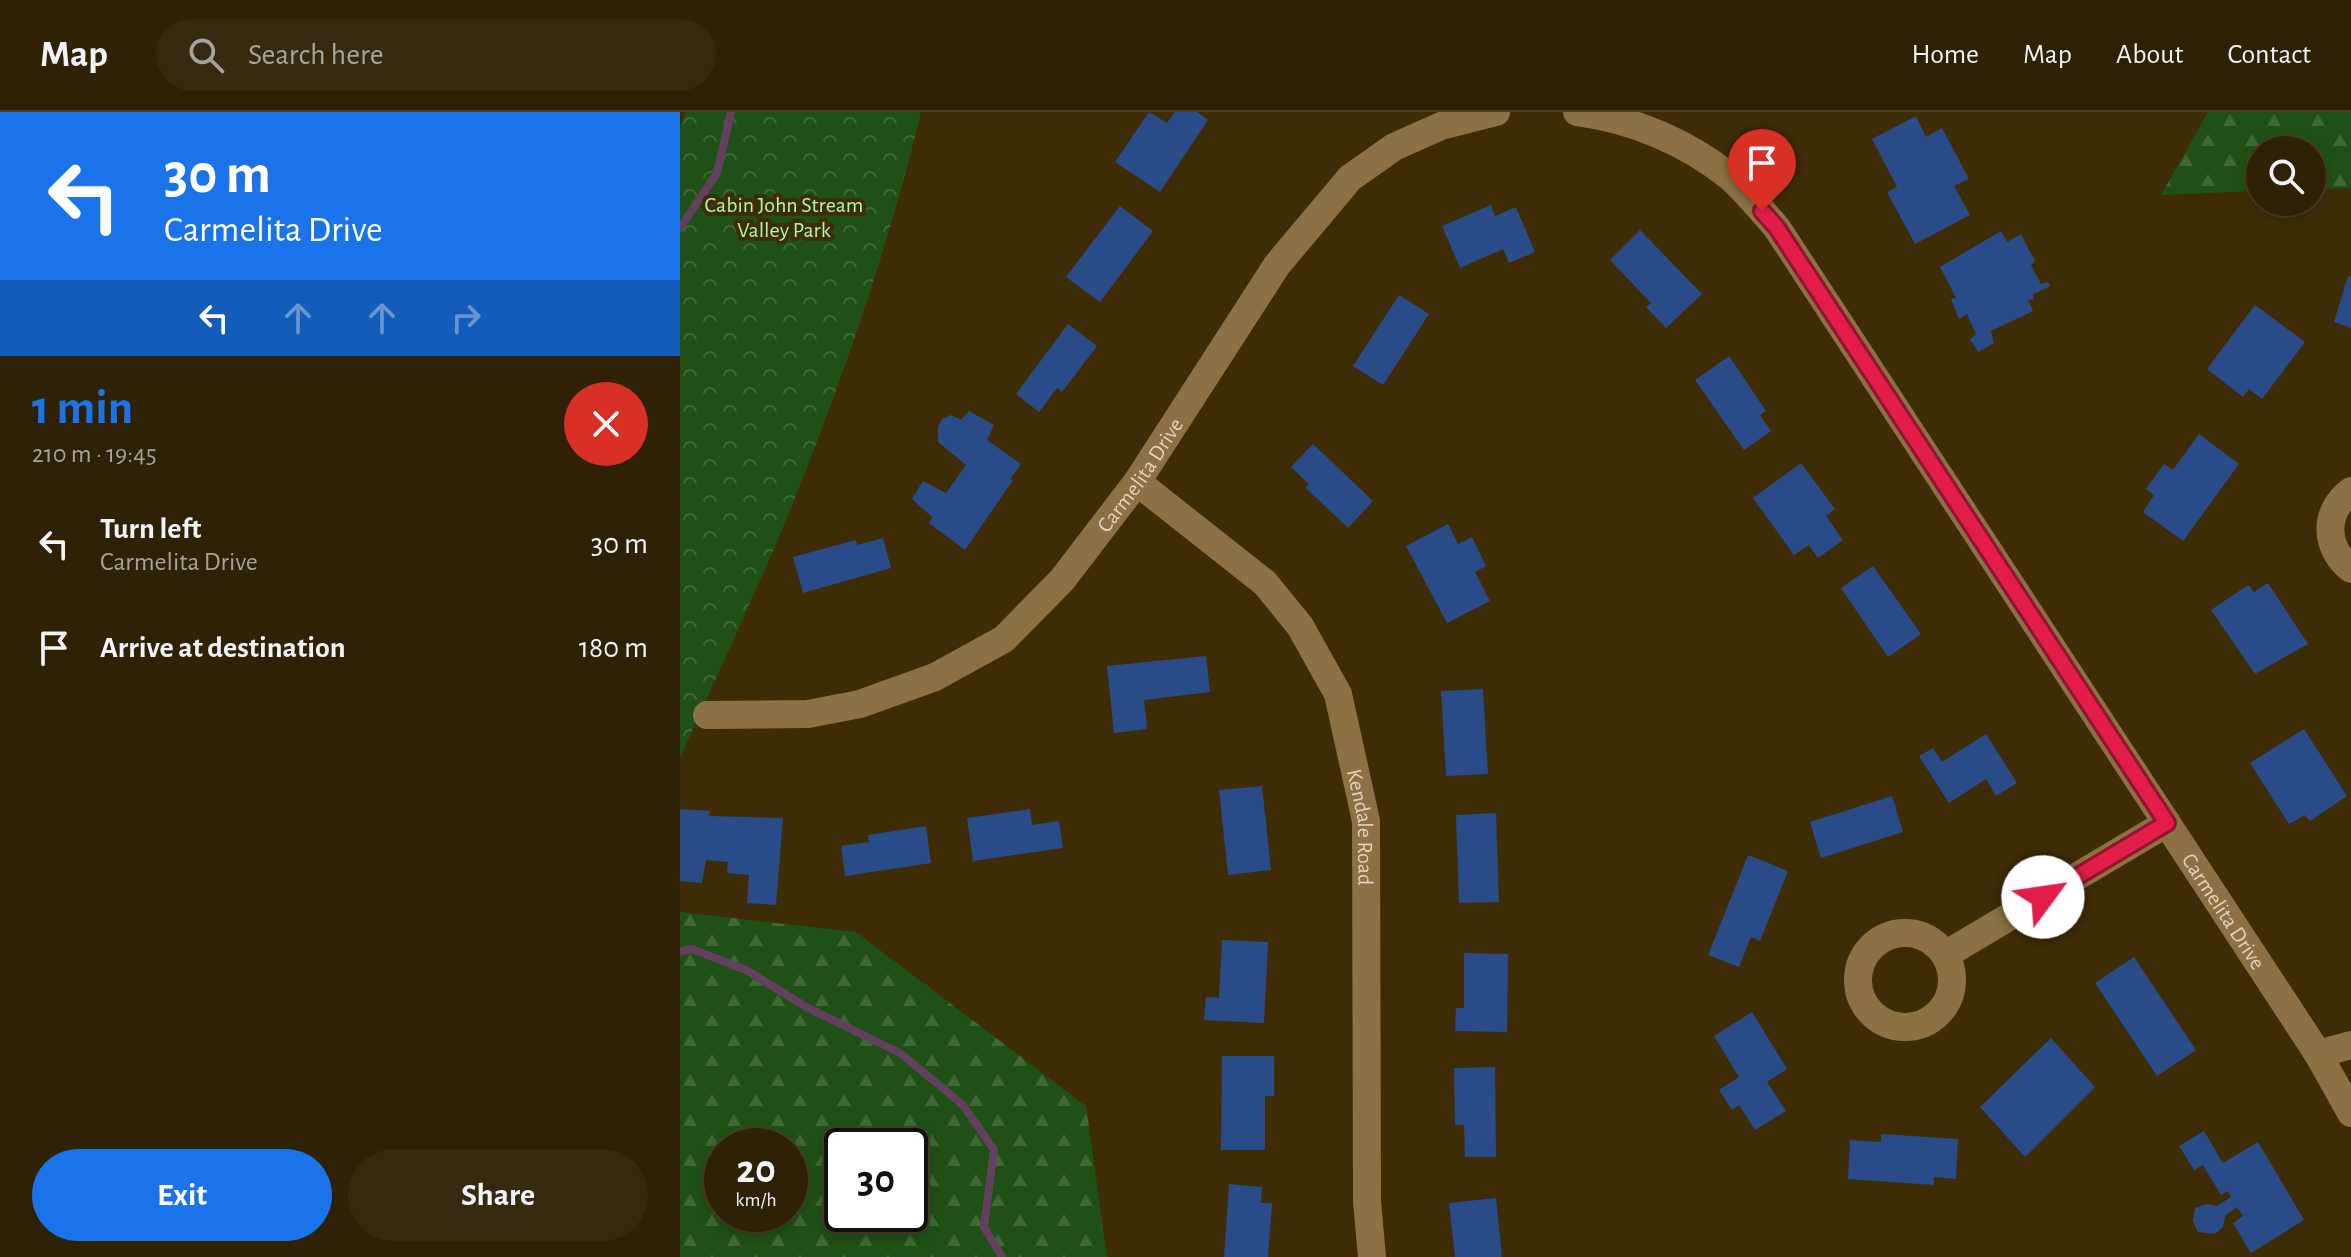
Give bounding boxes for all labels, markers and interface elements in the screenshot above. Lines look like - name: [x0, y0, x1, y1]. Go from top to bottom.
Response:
- search box: [156, 19, 716, 91]
- icon: search: [184, 33, 228, 77]
- text: Map: [40, 36, 108, 74]
- text: Search here: [248, 40, 384, 70]
- text: Home: [1912, 41, 1979, 69]
- text: Map: [2023, 41, 2072, 69]
- text: About: [2116, 41, 2184, 69]
- text: Contact: [2228, 41, 2311, 69]
- pin: [1728, 129, 1796, 211]
- map controls: [2246, 136, 2326, 216]
- button: search: [2246, 136, 2326, 216]
- icon: arrive: [1740, 141, 1784, 185]
- icon: left: [32, 144, 136, 248]
- text: 30 m: [164, 147, 271, 203]
- park label: Cabin John Stream Valley Park: [705, 194, 863, 241]
- text: Carmelita Drive: [164, 212, 383, 248]
- icon: left: [192, 296, 236, 340]
- icon: ahead: [276, 296, 320, 340]
- icon: ahead: [360, 296, 404, 340]
- icon: right: [444, 296, 488, 340]
- button: close: [564, 382, 648, 466]
- text: 1 min: [32, 385, 133, 433]
- street label: Carmelita Drive: [1093, 414, 1187, 536]
- text: 210 m · 19:45: [32, 441, 157, 467]
- text: Turn left: [100, 514, 201, 544]
- icon: left: [32, 522, 76, 566]
- text: 30 m: [591, 529, 648, 559]
- text: Carmelita Drive: [100, 549, 258, 575]
- icon: arrive: [32, 626, 76, 670]
- text: Arrive at destination: [100, 633, 346, 663]
- text: 180 m: [579, 633, 648, 663]
- street label: Kendale Road: [1343, 767, 1376, 885]
- street label: Carmelita Drive: [2178, 849, 2269, 973]
- position arrow: [2001, 855, 2085, 939]
- speed limit sign: 30: [824, 1128, 928, 1232]
- button: Exit: [32, 1149, 332, 1241]
- button: Share: [348, 1149, 648, 1241]
- text: 20: [736, 1150, 776, 1190]
- text: km/h: [735, 1190, 777, 1210]

